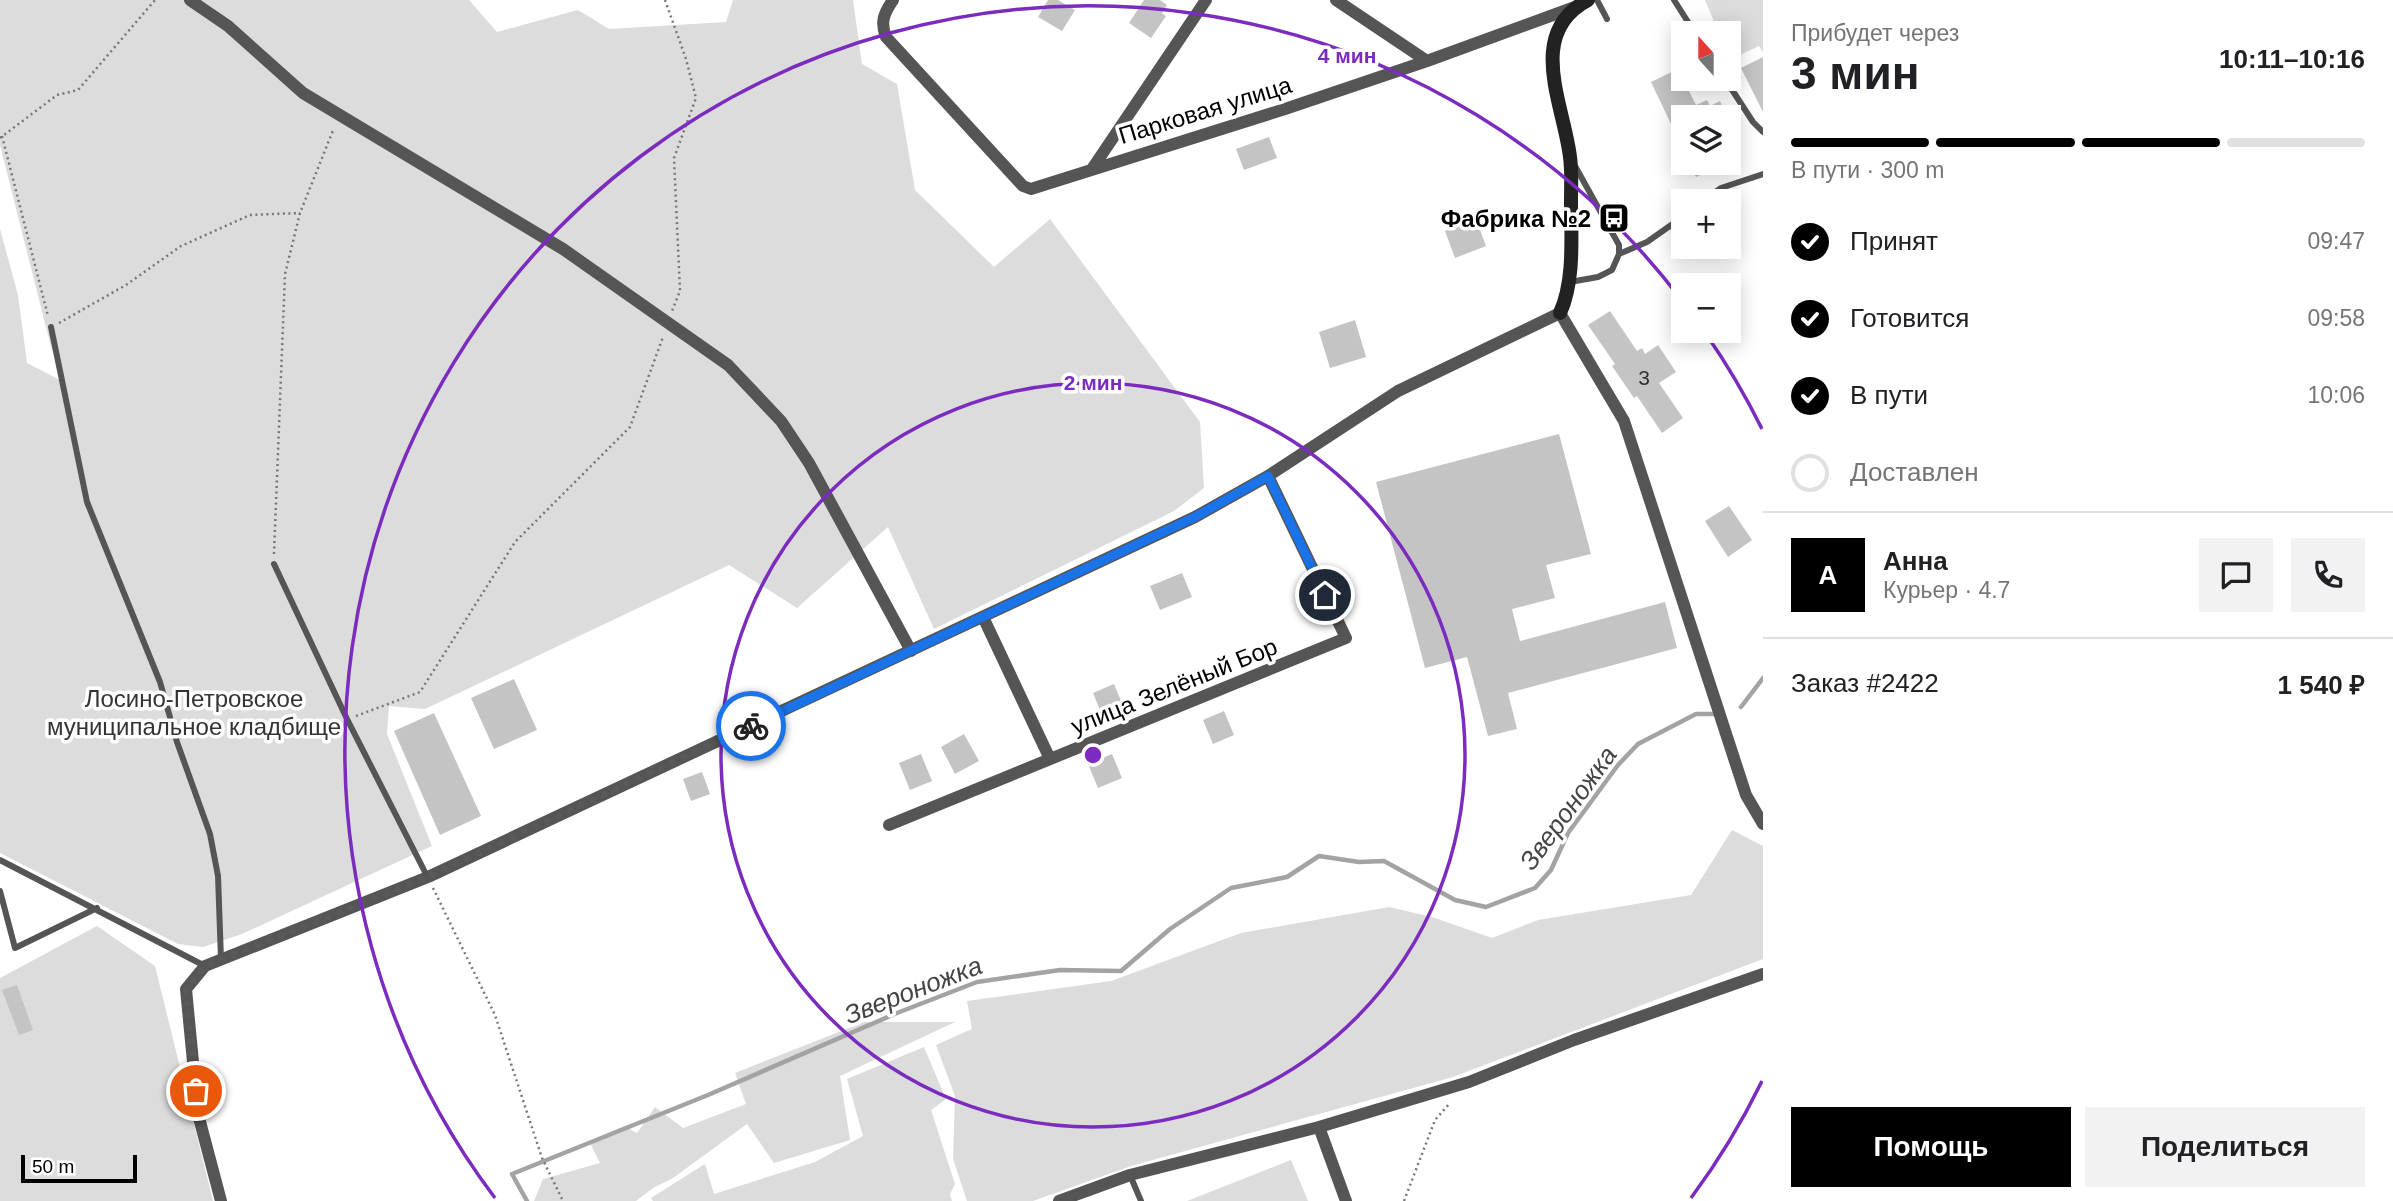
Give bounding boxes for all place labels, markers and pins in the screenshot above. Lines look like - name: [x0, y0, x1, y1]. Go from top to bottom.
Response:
- bus stop icon: Фабрика №2: [1597, 201, 1631, 235]
- place label: Фабрика №2: [1441, 205, 1591, 232]
- pin: [1295, 565, 1355, 625]
- centre of rings: [1081, 743, 1105, 767]
- pin: [166, 1061, 226, 1121]

